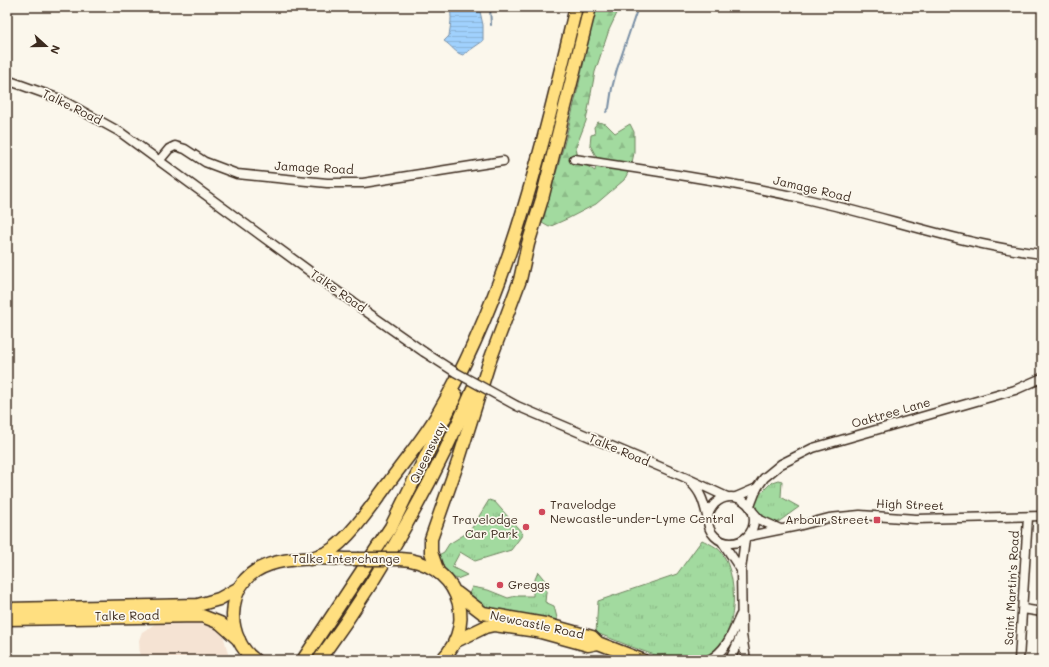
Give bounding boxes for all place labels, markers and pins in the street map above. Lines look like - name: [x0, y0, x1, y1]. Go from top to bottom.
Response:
- place label: Travelodge Newcastle-under-Lyme Central: [550, 496, 734, 526]
- marker: Travelodge Newcastle-under-Lyme Central: [537, 507, 547, 517]
- place label: Travelodge Car Park: [452, 511, 518, 541]
- place label: Arbour Street: [785, 511, 869, 527]
- marker: Arbour Street: [872, 515, 882, 525]
- marker: Travelodge Car Park: [521, 522, 531, 532]
- place label: Greggs: [508, 576, 550, 592]
- marker: Greggs: [495, 580, 505, 590]

